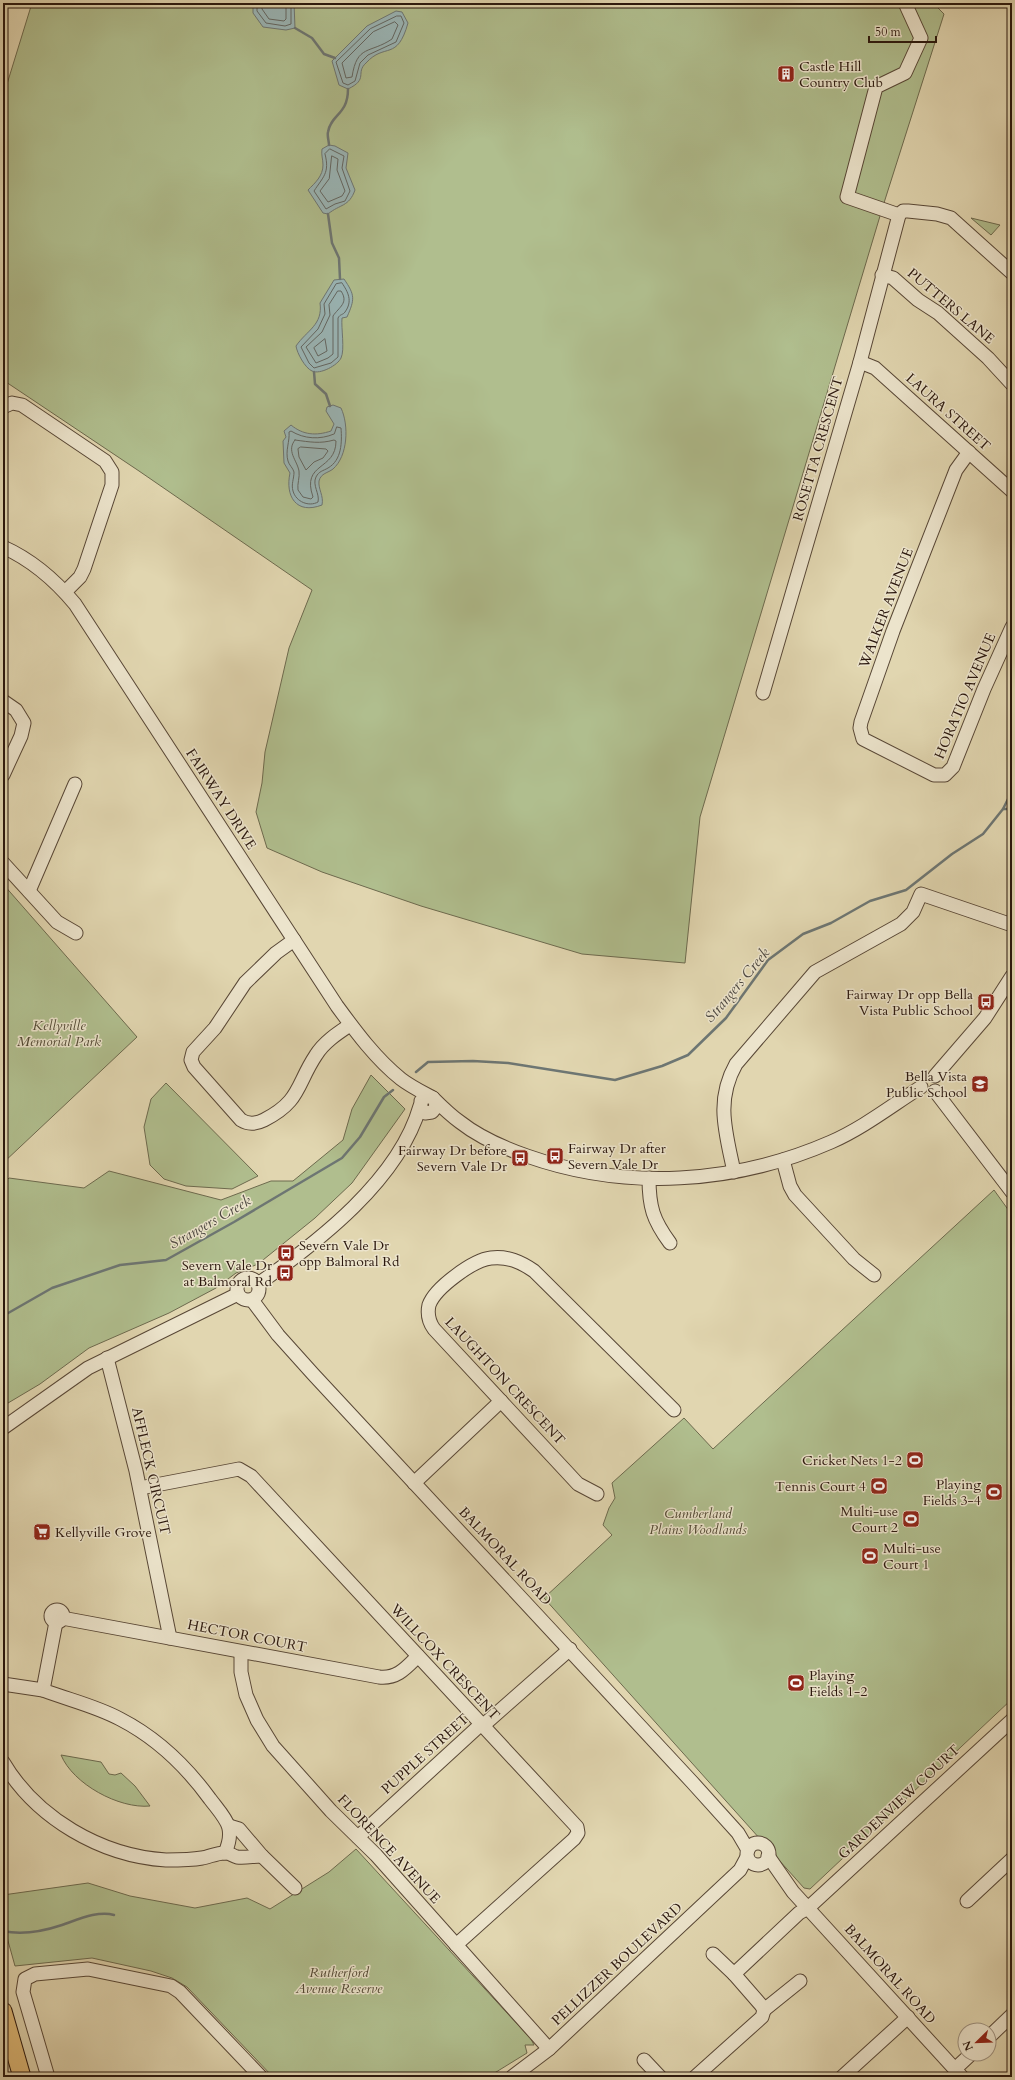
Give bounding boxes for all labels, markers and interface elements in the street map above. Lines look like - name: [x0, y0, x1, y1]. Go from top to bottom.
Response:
- scale bar: [869, 18, 936, 44]
- text: 50 m: [875, 24, 902, 40]
- place label: Castle Hill Country Club: [799, 57, 883, 92]
- building icon: Castle Hill Country Club: [776, 64, 796, 84]
- street label: PUTTERS LANE: [903, 264, 999, 348]
- street label: LAURA STREET: [902, 369, 994, 455]
- street label: ROSETTA CRESCENT: [788, 375, 848, 523]
- street label: WALKER AVENUE: [854, 545, 918, 672]
- street label: HORATIO AVENUE: [930, 630, 1000, 762]
- street label: FAIRWAY DRIVE: [181, 745, 261, 853]
- water label: Strangers Creek: [700, 943, 775, 1027]
- place label: Fairway Dr opp Bella Vista Public School: [846, 985, 973, 1020]
- bus stop icon: Fairway Dr opp Bella Vista Public School: [976, 992, 996, 1012]
- park label: Kellyville Memorial Park: [17, 1016, 101, 1051]
- place label: Bella Vista Public School: [886, 1067, 967, 1102]
- school or university icon: Bella Vista Public School: [970, 1074, 990, 1094]
- place label: Fairway Dr after Severn Vale Dr: [568, 1139, 667, 1174]
- place label: Fairway Dr before Severn Vale Dr: [398, 1141, 508, 1176]
- bus stop icon: Fairway Dr after Severn Vale Dr: [545, 1146, 565, 1166]
- bus stop icon: Fairway Dr before Severn Vale Dr: [510, 1148, 530, 1168]
- water label: Strangers Creek: [165, 1190, 255, 1254]
- place label: Severn Vale Dr opp Balmoral Rd: [299, 1236, 400, 1271]
- bus stop icon: Severn Vale Dr opp Balmoral Rd: [276, 1243, 296, 1263]
- place label: Severn Vale Dr at Balmoral Rd: [182, 1256, 273, 1291]
- bus stop icon: Severn Vale Dr at Balmoral Rd: [275, 1263, 295, 1283]
- street label: LAUGHTON CRESCENT: [441, 1313, 569, 1449]
- street label: AFFLECK CIRCUIT: [127, 1405, 175, 1537]
- sports icon: Cricket Nets 1-2: [905, 1450, 925, 1470]
- place label: Cricket Nets 1-2: [802, 1451, 902, 1470]
- place label: Playing Fields 3-4: [923, 1475, 981, 1510]
- sports icon: Tennis Court 4: [869, 1476, 889, 1496]
- place label: Tennis Court 4: [775, 1477, 866, 1496]
- sports icon: Playing Fields 3-4: [984, 1482, 1004, 1502]
- place label: Multi-use Court 2: [840, 1502, 898, 1537]
- street label: BALMORAL ROAD: [454, 1503, 556, 1609]
- park label: Cumberland Plains Woodlands: [649, 1504, 747, 1539]
- sports icon: Multi-use Court 2: [901, 1509, 921, 1529]
- supermarket icon: Kellyville Grove: [32, 1522, 52, 1542]
- place label: Kellyville Grove: [55, 1523, 152, 1542]
- place label: Multi-use Court 1: [883, 1539, 941, 1574]
- sports icon: Multi-use Court 1: [860, 1546, 880, 1566]
- street label: WILLCOX CRESCENT: [385, 1599, 504, 1724]
- street label: HECTOR COURT: [186, 1615, 308, 1657]
- place label: Playing Fields 1-2: [809, 1666, 867, 1701]
- sports icon: Playing Fields 1-2: [786, 1673, 806, 1693]
- street label: PUPPLE STREET: [377, 1710, 473, 1798]
- street label: GARDENVIEW COURT: [834, 1741, 964, 1863]
- street label: FLORENCE AVENUE: [333, 1790, 445, 1908]
- street label: PELLIZZER BOULEVARD: [548, 1898, 686, 2030]
- street label: BALMORAL ROAD: [840, 1920, 940, 2028]
- park label: Rutherford Avenue Reserve: [294, 1963, 383, 1998]
- north arrow: [957, 2022, 997, 2062]
- text: N: [959, 2038, 977, 2053]

